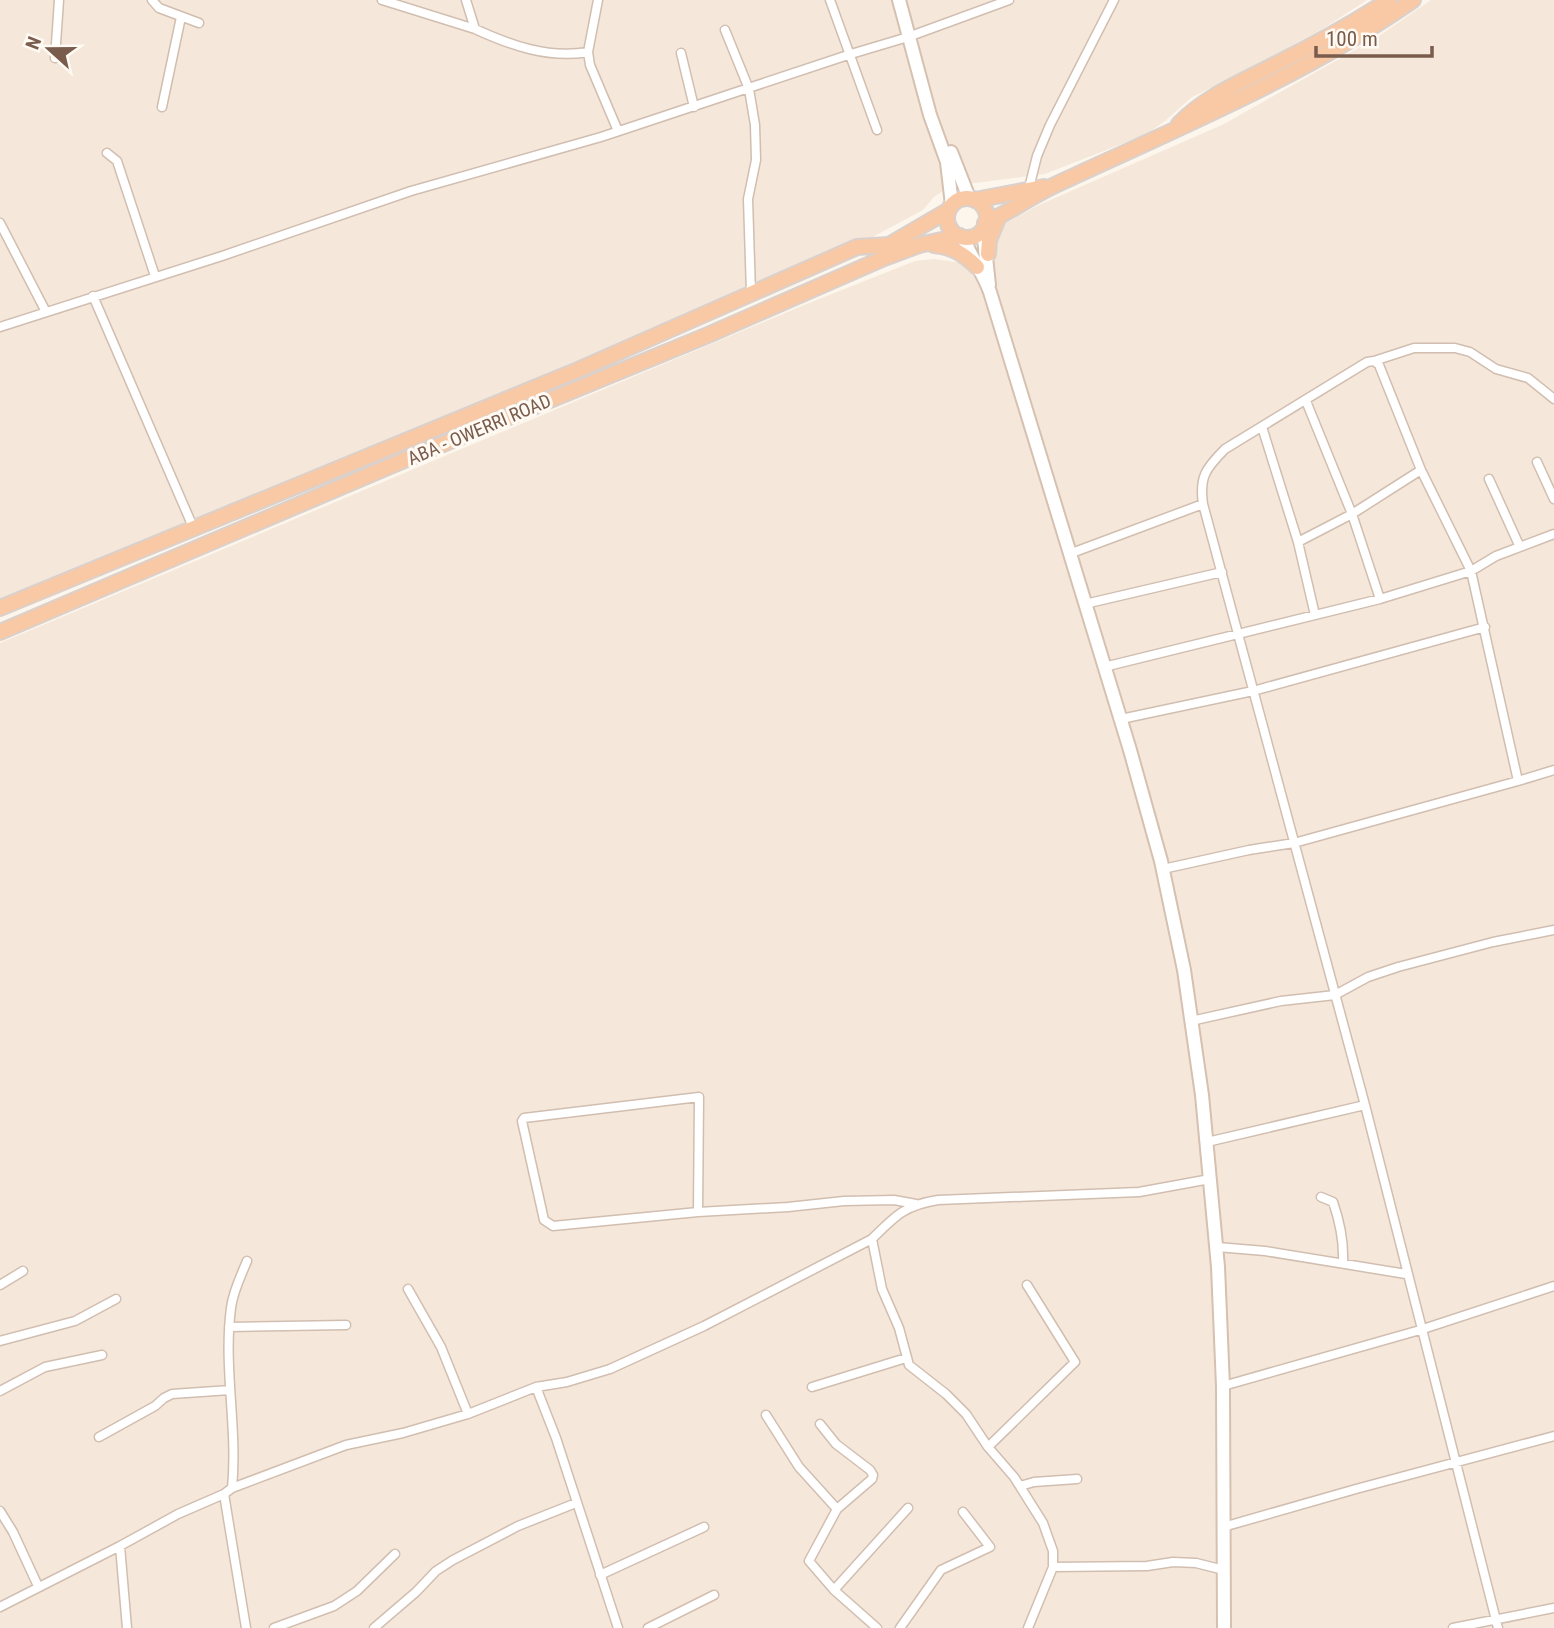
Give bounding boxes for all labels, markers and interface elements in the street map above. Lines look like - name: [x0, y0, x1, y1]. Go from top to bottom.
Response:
- north arrow: [14, 14, 84, 84]
- scale bar: [1316, 14, 1432, 58]
- text: 100 m: [1326, 27, 1378, 51]
- text: N: [21, 34, 46, 53]
- street label: ABA - OWERRI ROAD: [404, 389, 554, 470]

